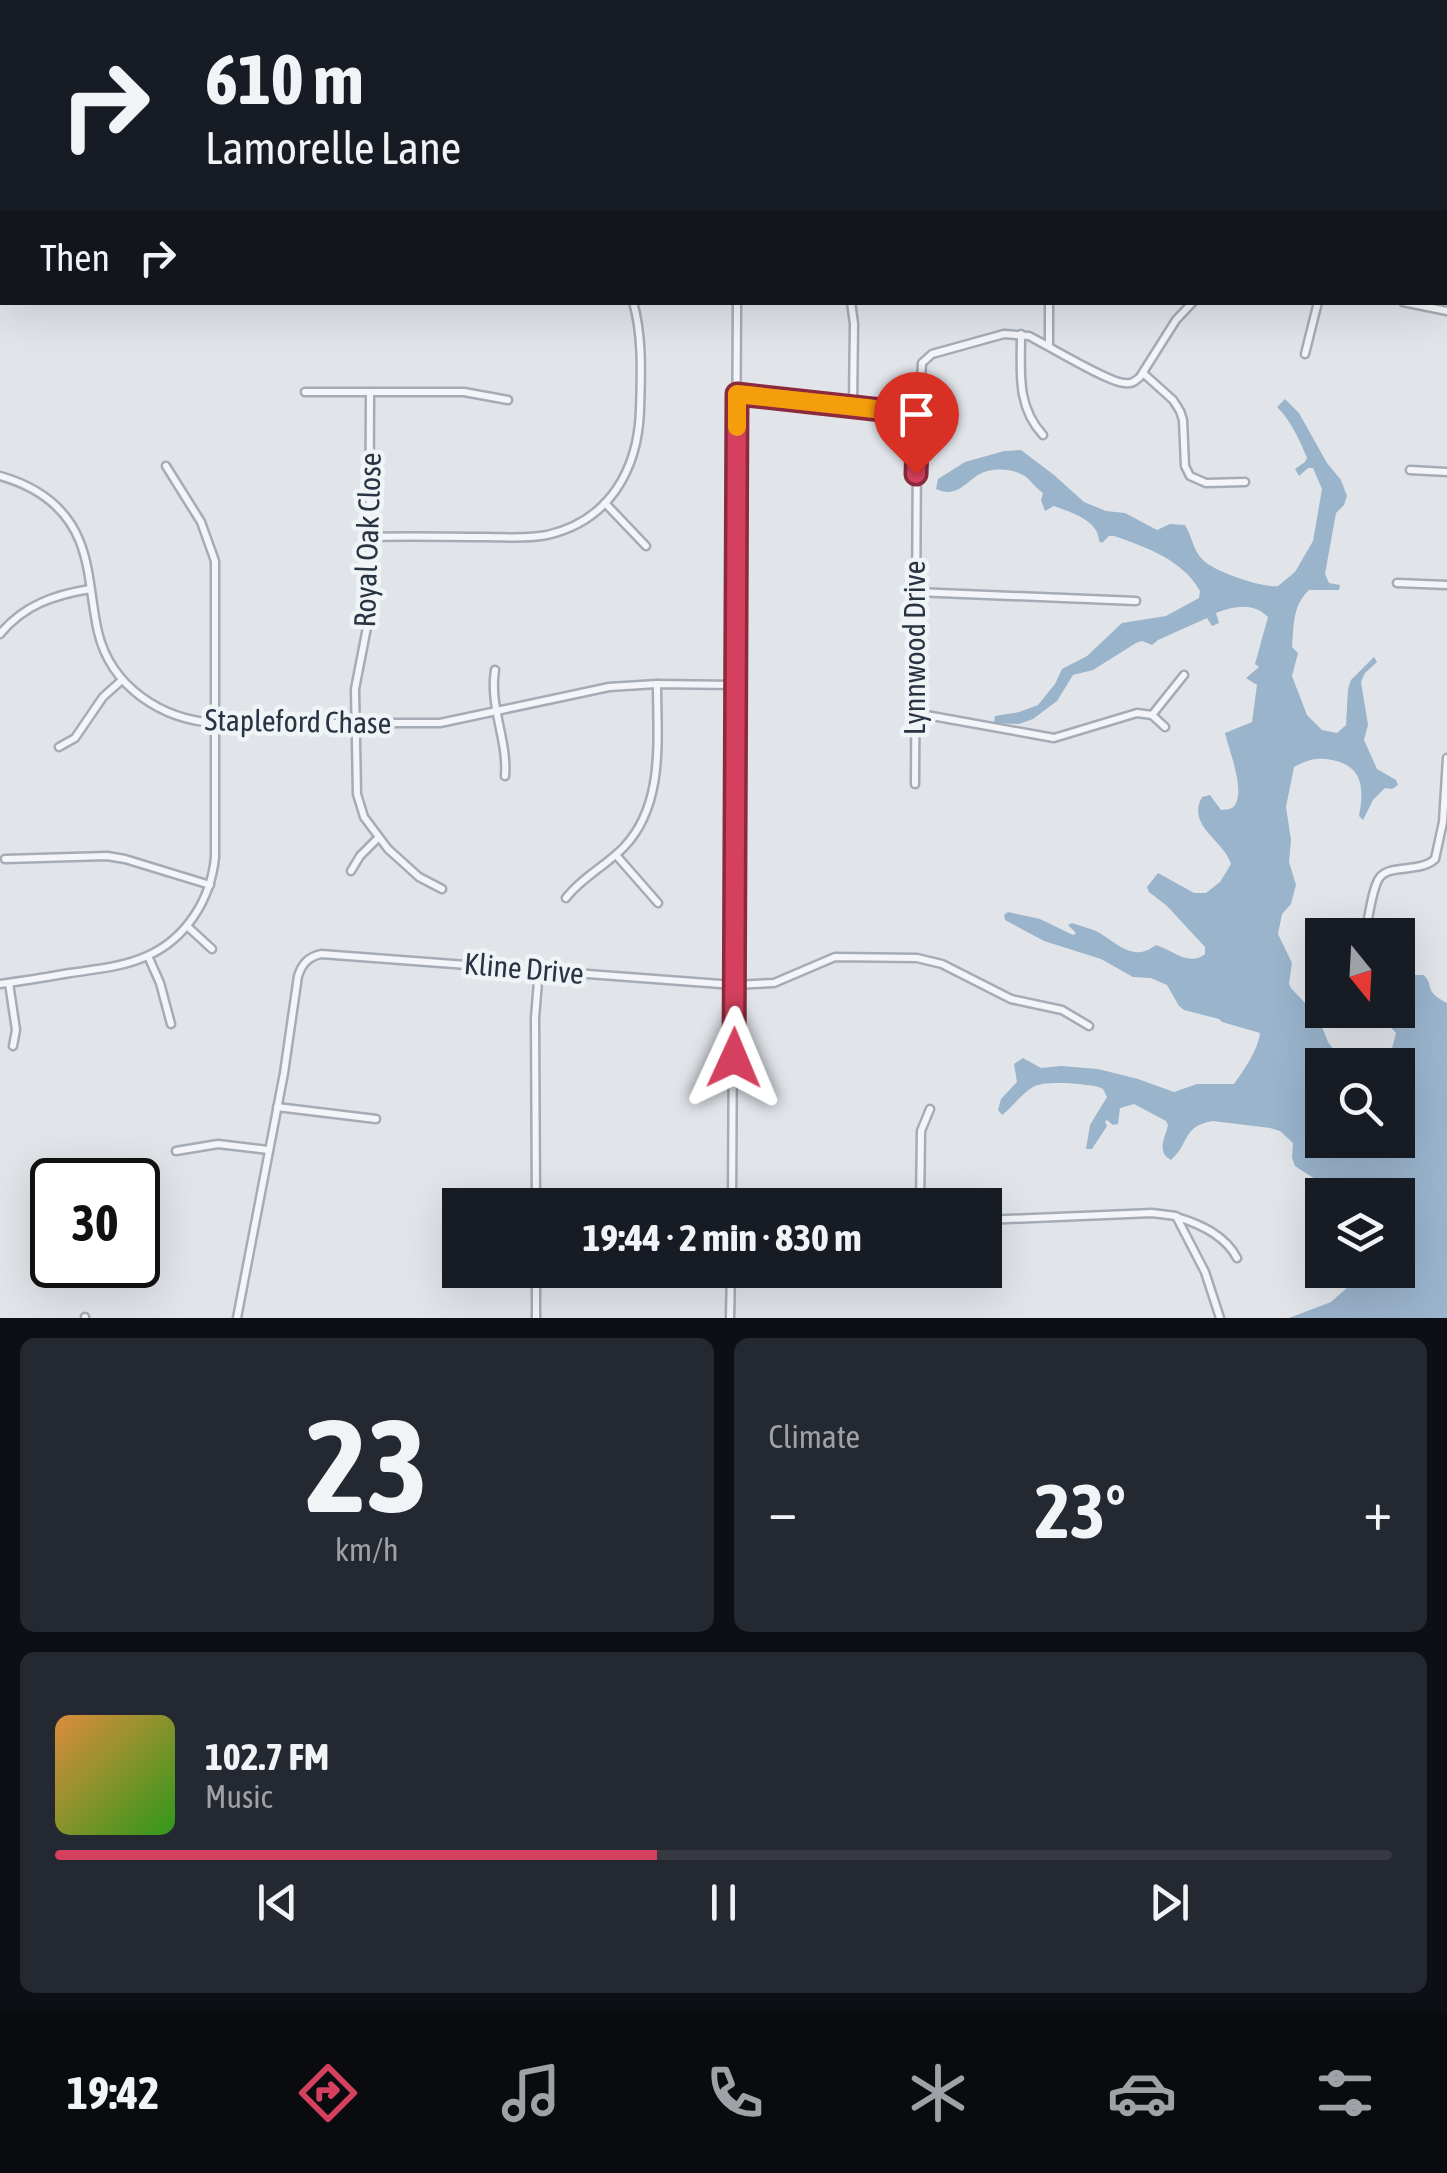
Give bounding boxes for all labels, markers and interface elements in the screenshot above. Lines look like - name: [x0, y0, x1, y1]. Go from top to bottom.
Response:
- text: 610 m: [205, 39, 364, 119]
- icon: right: [40, 40, 170, 170]
- text: Lamorelle Lane: [205, 122, 461, 174]
- icon: right: [130, 230, 185, 285]
- text: Then: [40, 236, 110, 279]
- pin: [874, 372, 959, 475]
- icon: arrive: [889, 387, 944, 442]
- street label: Royal Oak Close: [347, 452, 387, 628]
- street label: Lynnwood Drive: [897, 561, 931, 735]
- street label: Stapleford Chase: [205, 702, 392, 740]
- north arrow: [1305, 918, 1415, 1028]
- map controls: [1305, 918, 1415, 1288]
- street label: Kline Drive: [463, 946, 585, 990]
- position arrow: [682, 1006, 786, 1110]
- button: search: [1305, 1048, 1415, 1158]
- speed limit sign: 30: [30, 1158, 160, 1288]
- button: layers: [1305, 1178, 1415, 1288]
- text: 19:44 · 2 min · 830 m: [582, 1216, 862, 1259]
- text: 23: [306, 1391, 428, 1540]
- text: Climate: [769, 1418, 860, 1455]
- text: 23°: [1035, 1468, 1126, 1554]
- text: −: [769, 1479, 797, 1542]
- text: +: [1363, 1479, 1392, 1542]
- text: km/h: [335, 1531, 398, 1568]
- text: 102.7 FM: [205, 1735, 329, 1778]
- text: Music: [205, 1778, 272, 1815]
- icon: previous: [250, 1875, 305, 1930]
- icon: pause: [696, 1875, 751, 1930]
- icon: next: [1142, 1875, 1197, 1930]
- icon: directions: [293, 2058, 363, 2128]
- icon: music: [496, 2058, 566, 2128]
- icon: phone: [700, 2058, 770, 2128]
- icon: climate: [903, 2058, 973, 2128]
- icon: car: [1107, 2058, 1177, 2128]
- icon: filters: [1310, 2058, 1380, 2128]
- text: 19:42: [67, 2067, 159, 2119]

